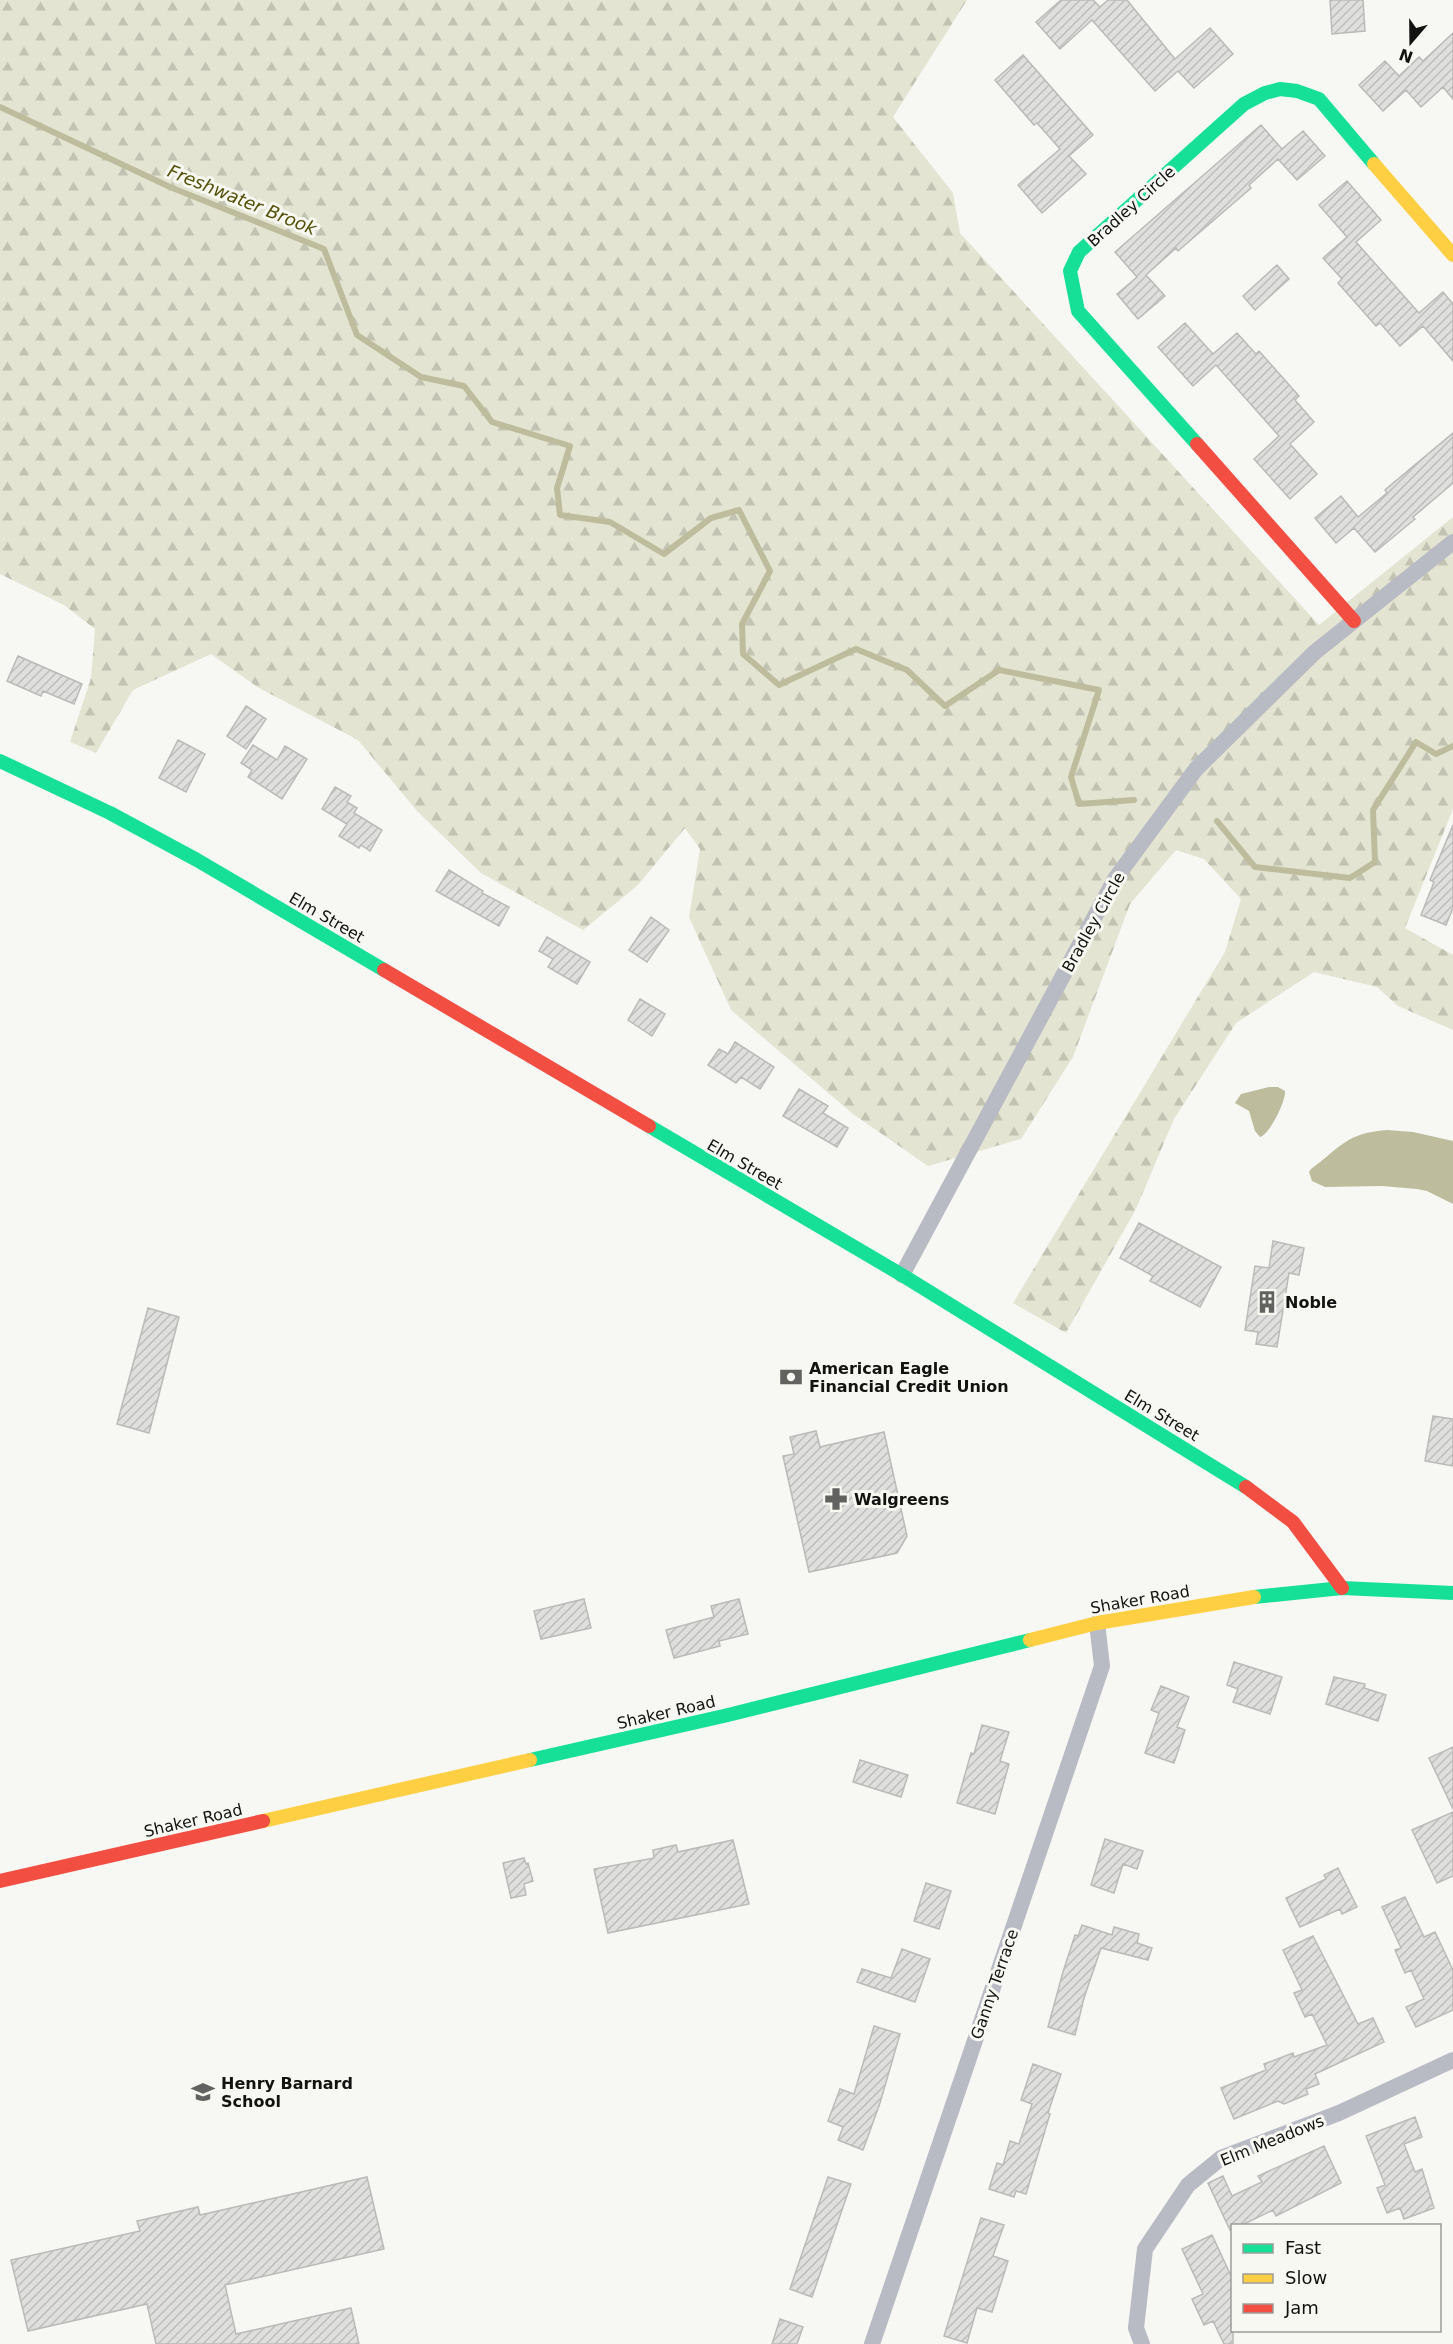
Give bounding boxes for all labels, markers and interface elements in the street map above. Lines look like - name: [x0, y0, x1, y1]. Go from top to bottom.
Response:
- north arrow: [1381, 12, 1441, 72]
- text: N: [1396, 44, 1416, 67]
- water label: Freshwater Brook: [165, 160, 321, 240]
- street label: Bradley Circle: [1084, 162, 1179, 251]
- street label: Bradley Circle: [1058, 869, 1129, 976]
- street label: Elm Street: [286, 888, 368, 947]
- street label: Elm Street: [704, 1135, 786, 1194]
- building icon: Noble: [1254, 1289, 1280, 1315]
- place label: Noble: [1285, 1293, 1337, 1312]
- place label: American Eagle Financial Credit Union: [809, 1359, 1009, 1396]
- bank icon: American Eagle Financial Credit Union: [778, 1364, 804, 1390]
- street label: Elm Street: [1121, 1386, 1203, 1445]
- pharmacy icon: Walgreens: [823, 1486, 849, 1512]
- place label: Walgreens: [854, 1490, 949, 1509]
- street label: Shaker Road: [1089, 1581, 1191, 1618]
- street label: Shaker Road: [615, 1692, 717, 1733]
- street label: Shaker Road: [142, 1800, 244, 1841]
- street label: Ganny Terrace: [967, 1927, 1022, 2042]
- place label: Henry Barnard School: [221, 2074, 353, 2111]
- school or university icon: Henry Barnard School: [190, 2079, 216, 2105]
- street label: Elm Meadows: [1218, 2111, 1327, 2170]
- legend: [1231, 2224, 1441, 2332]
- text: Fast: [1285, 2237, 1321, 2258]
- text: Slow: [1285, 2267, 1327, 2288]
- text: Jam: [1284, 2297, 1319, 2318]

